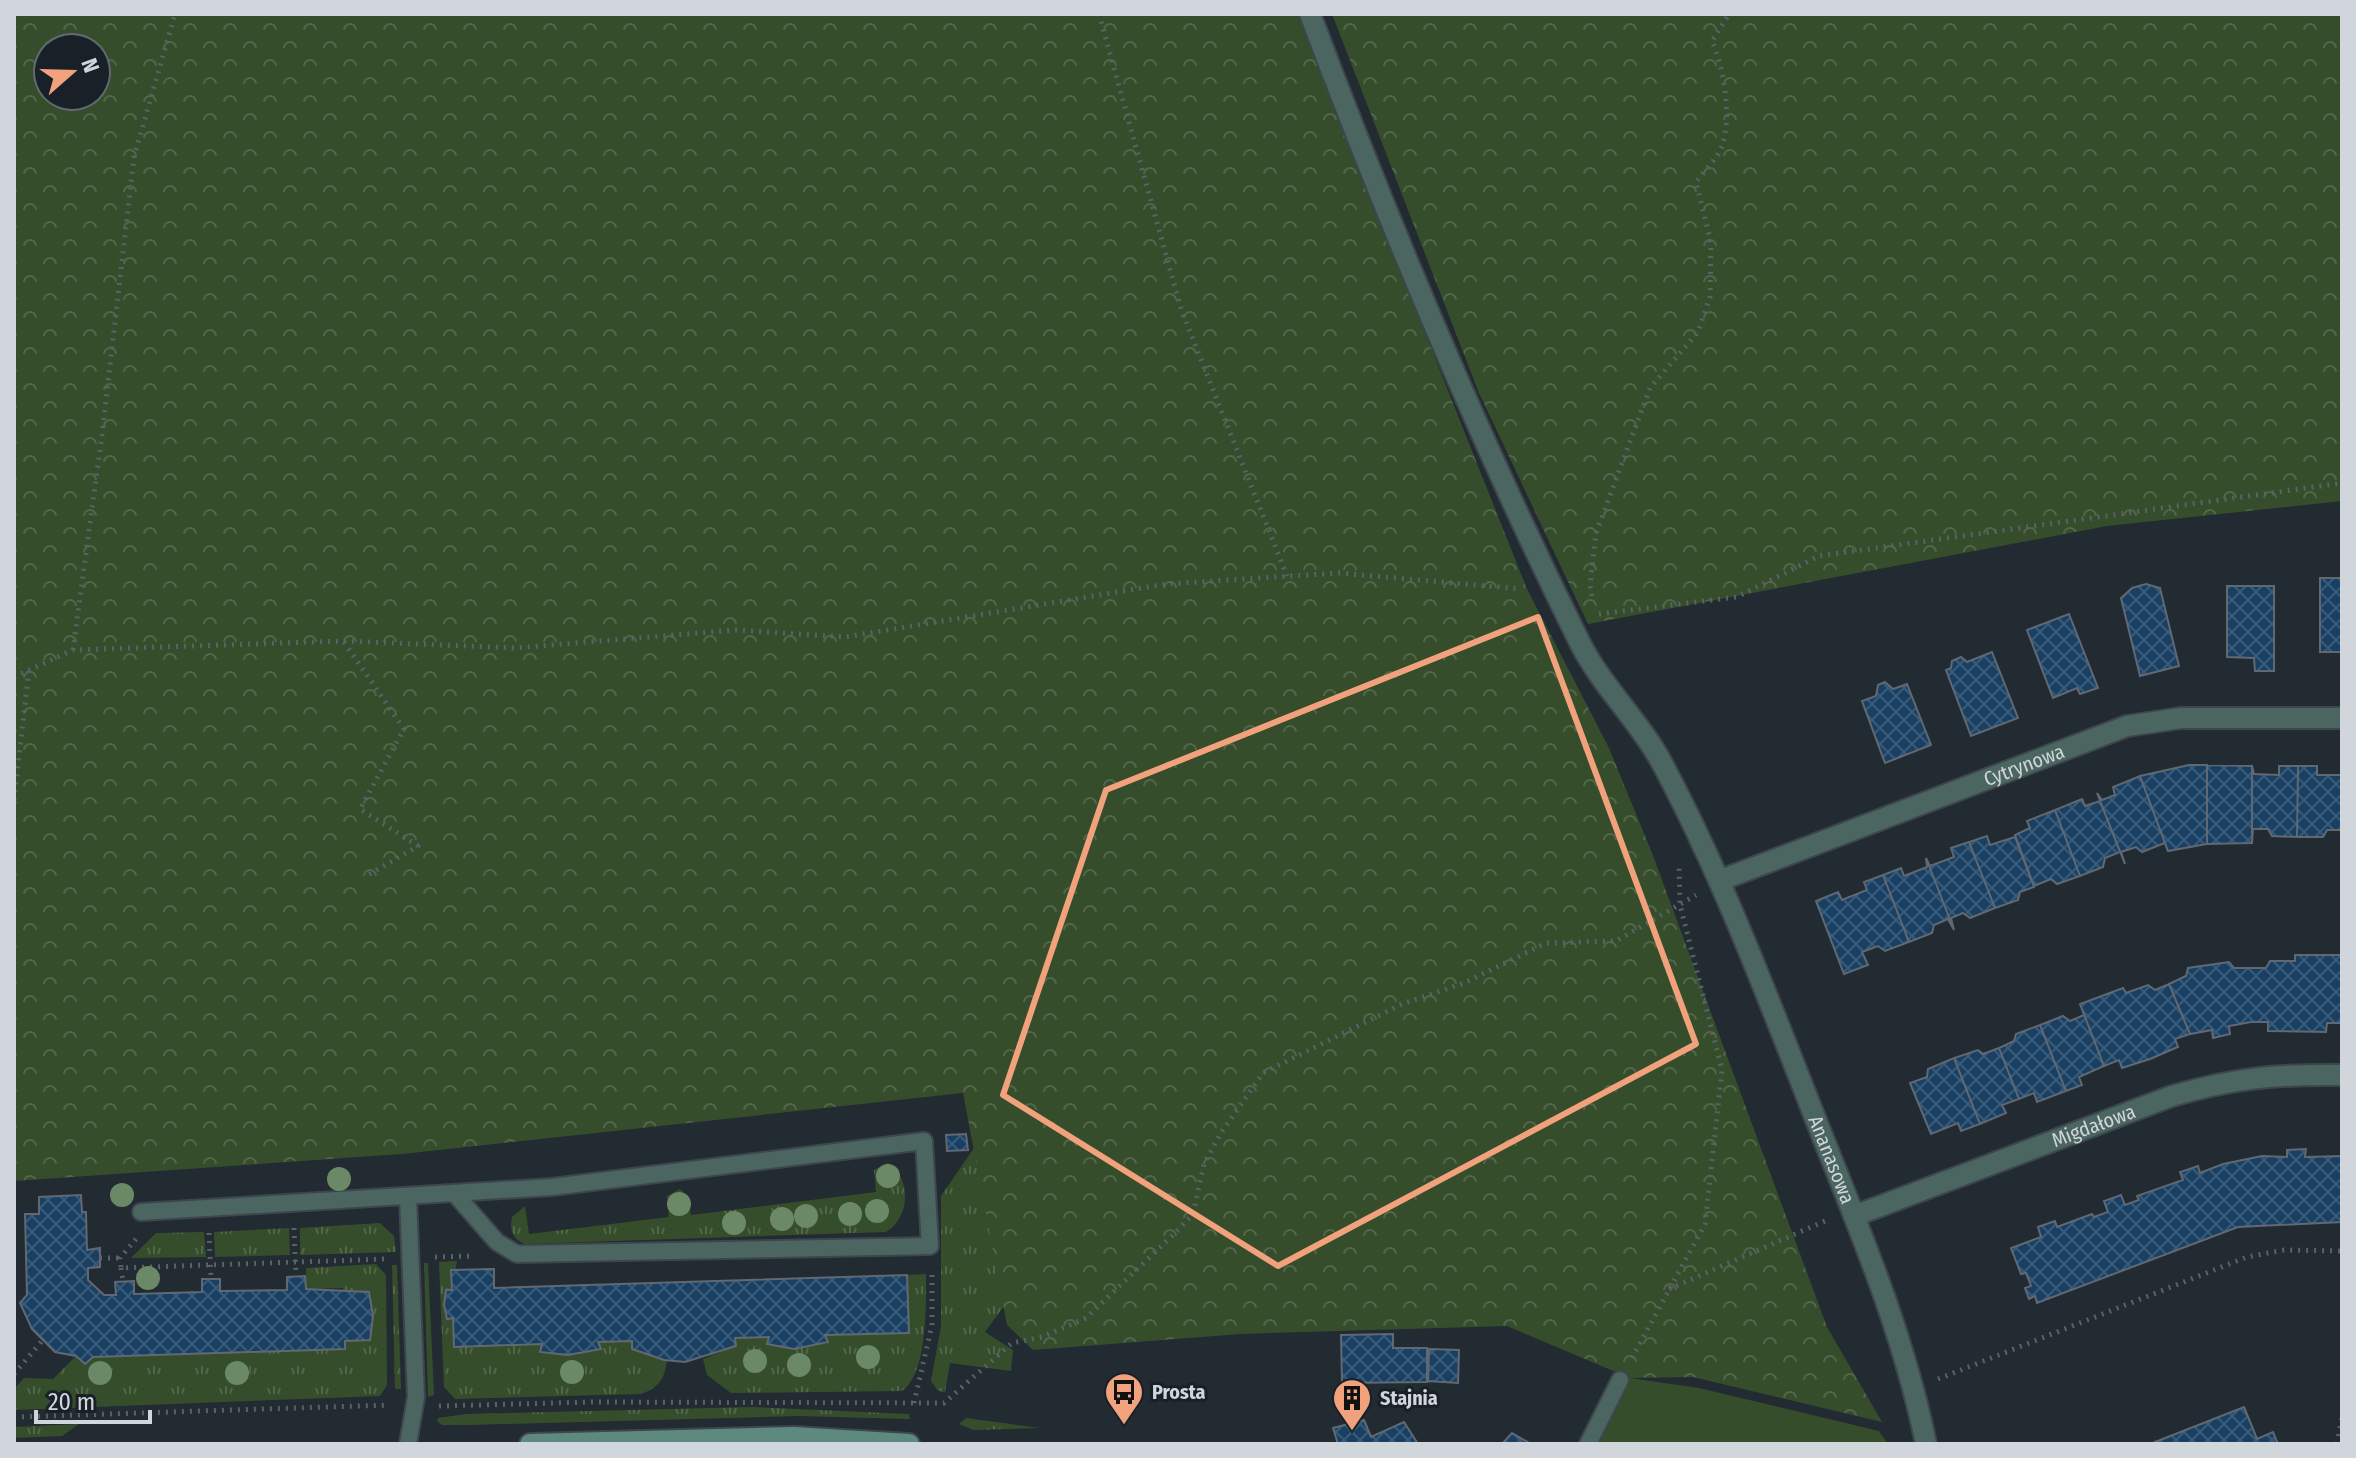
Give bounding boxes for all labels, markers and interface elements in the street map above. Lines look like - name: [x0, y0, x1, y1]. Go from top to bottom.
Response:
- north arrow: [32, 32, 112, 112]
- text: N: [75, 55, 105, 76]
- street label: Cytrynowa: [1980, 739, 2068, 791]
- street label: Migdałowa: [2048, 1099, 2139, 1152]
- street label: Ananasowa: [1803, 1112, 1860, 1207]
- bus stop icon: Prosta: [1103, 1371, 1145, 1426]
- scale bar: [36, 1374, 150, 1424]
- building icon: Stajnia: [1331, 1377, 1373, 1432]
- place label: Prosta: [1152, 1380, 1206, 1404]
- place label: Stajnia: [1380, 1386, 1438, 1410]
- text: 20 m: [48, 1388, 95, 1416]

